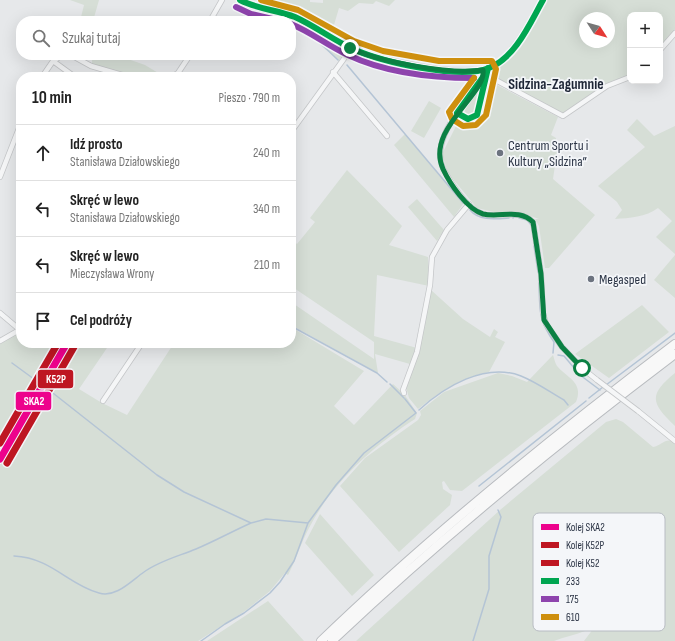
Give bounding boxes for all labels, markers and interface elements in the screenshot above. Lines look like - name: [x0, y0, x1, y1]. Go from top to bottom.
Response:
- north arrow: [579, 12, 615, 48]
- map controls: [627, 12, 663, 84]
- button: +: [627, 12, 663, 48]
- search box: [16, 16, 296, 60]
- icon: search: [30, 27, 52, 49]
- text: Szukaj tutaj: [62, 29, 120, 48]
- route end: [341, 39, 359, 57]
- button: −: [627, 48, 663, 84]
- district label: Sidzina-Zagumnie: [508, 75, 604, 94]
- text: 10 min: [32, 88, 72, 108]
- text: Pieszo · 790 m: [219, 90, 280, 106]
- text: Idź prosto: [70, 135, 123, 154]
- place label: Centrum Sportu i Kultury „Sidzina”: [508, 137, 588, 170]
- icon: ahead: [32, 142, 54, 164]
- text: 240 m: [253, 145, 280, 161]
- marker: Centrum Sportu i Kultury „Sidzina”: [495, 148, 505, 158]
- text: Stanisława Działowskiego: [70, 154, 180, 170]
- text: Skręć w lewo: [70, 191, 139, 210]
- icon: left: [32, 198, 54, 220]
- text: 340 m: [253, 201, 280, 217]
- text: Stanisława Działowskiego: [70, 210, 180, 226]
- text: Skręć w lewo: [70, 247, 139, 266]
- icon: left: [32, 254, 54, 276]
- text: 210 m: [254, 257, 280, 273]
- text: Mieczysława Wrony: [70, 266, 154, 282]
- place label: Megasped: [599, 271, 646, 288]
- marker: Megasped: [586, 274, 596, 284]
- icon: arrive: [32, 310, 54, 332]
- text: Cel podróży: [70, 311, 132, 330]
- route start: [573, 359, 591, 377]
- line badge: K52P: [37, 369, 74, 389]
- text: K52P: [46, 373, 66, 386]
- line badge: SKA2: [15, 391, 52, 411]
- text: SKA2: [24, 395, 44, 408]
- legend: [533, 513, 665, 631]
- text: Kolej SKA2: [566, 521, 605, 534]
- text: Kolej K52P: [566, 539, 604, 552]
- text: Kolej K52: [566, 557, 600, 570]
- text: 233: [566, 575, 580, 588]
- text: 175: [566, 593, 579, 606]
- text: 610: [566, 611, 580, 624]

